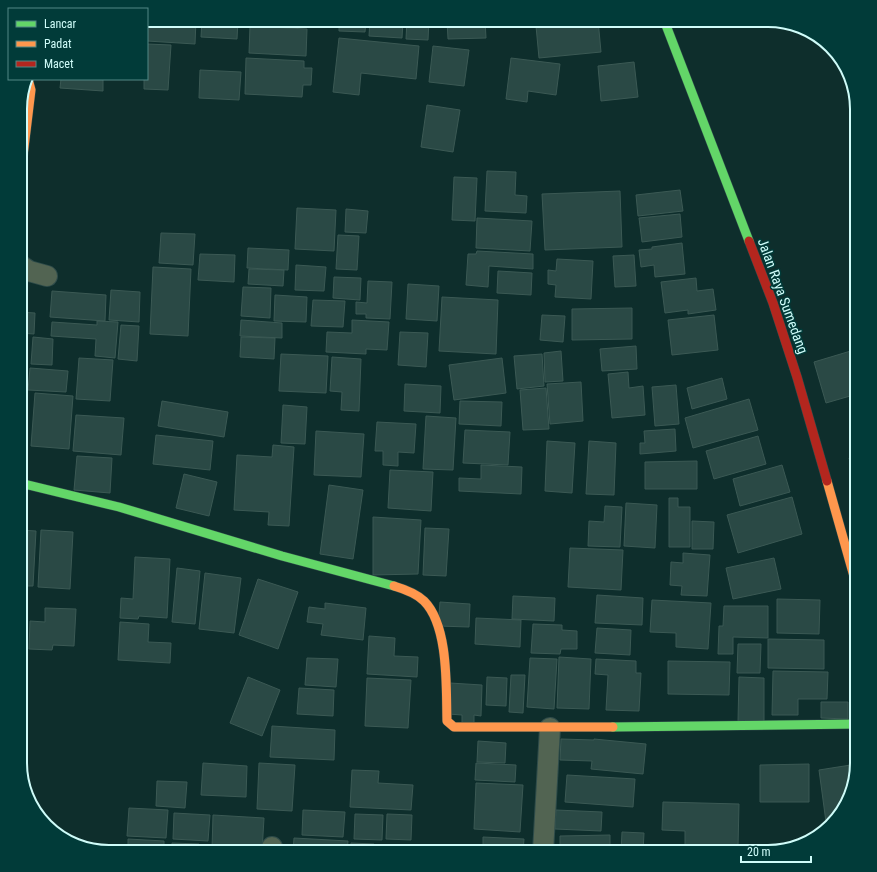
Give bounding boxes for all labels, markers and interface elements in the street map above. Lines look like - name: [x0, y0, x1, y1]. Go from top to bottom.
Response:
- legend: [8, 8, 148, 80]
- text: Lancar: [44, 17, 77, 31]
- text: Padat: [44, 37, 72, 51]
- text: Macet: [44, 57, 74, 71]
- street label: Jalan Raya Sumedang: [755, 236, 811, 356]
- scale bar: [741, 838, 811, 864]
- text: 20 m: [747, 845, 771, 859]

